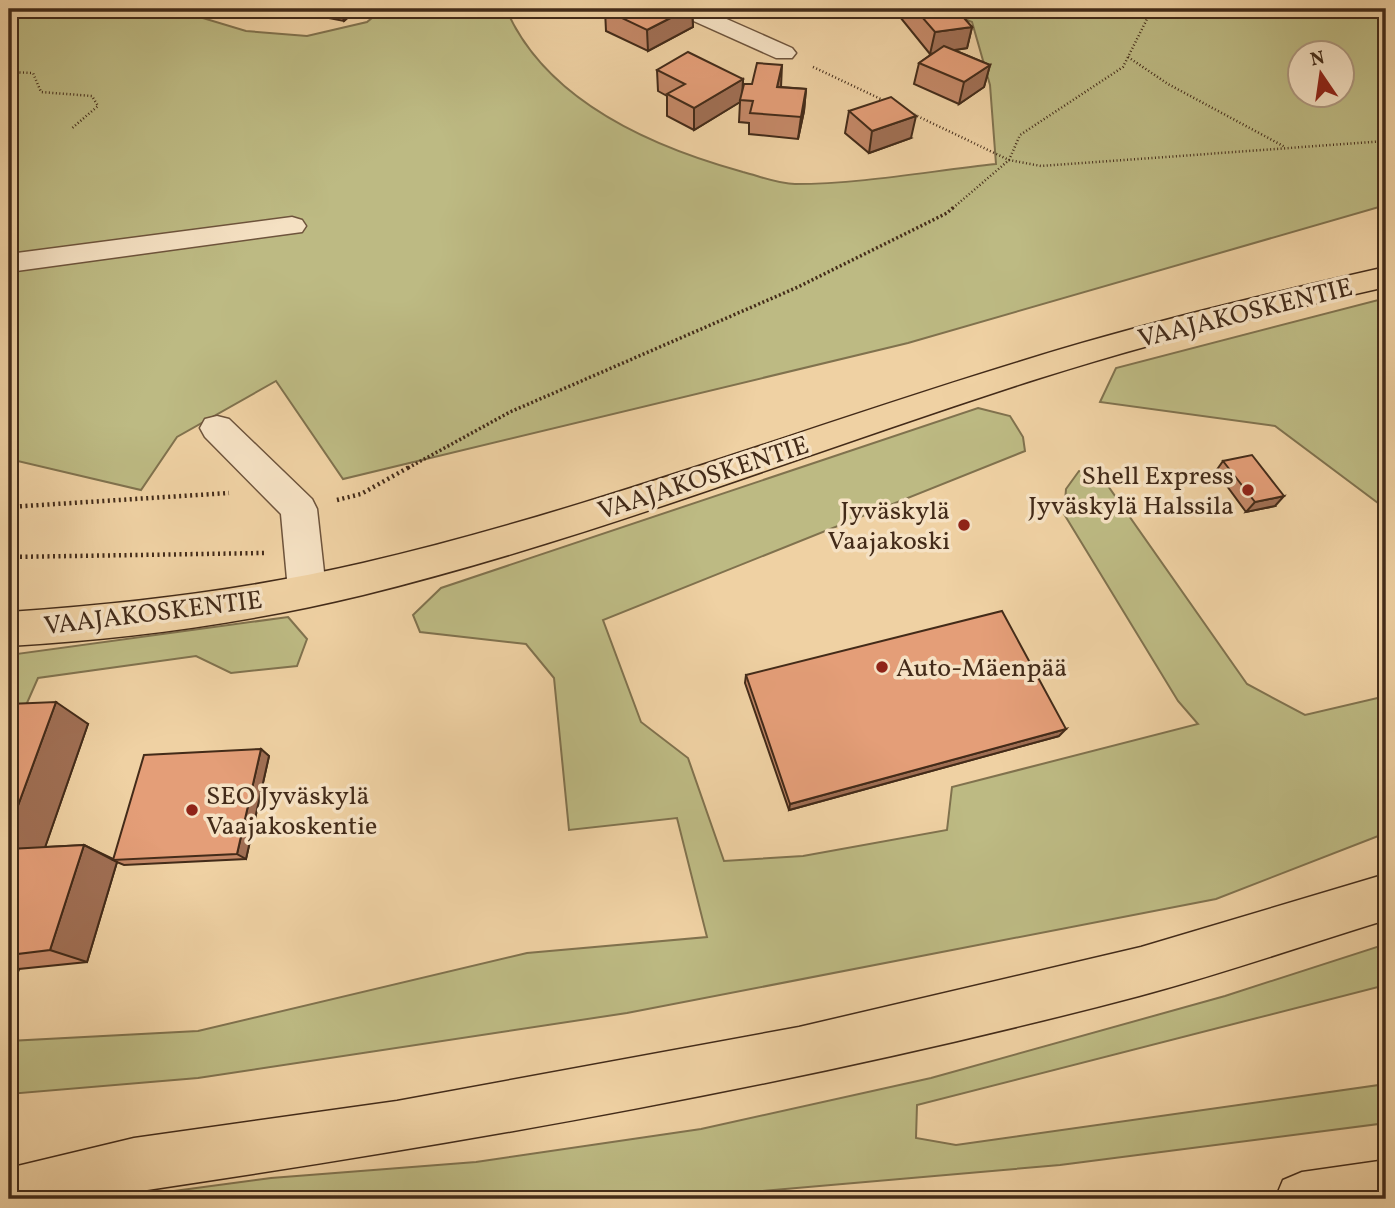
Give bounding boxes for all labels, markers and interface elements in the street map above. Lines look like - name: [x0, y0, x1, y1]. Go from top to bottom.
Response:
- north arrow: [1286, 38, 1356, 108]
- text: N: [1308, 45, 1327, 74]
- street label: VAAJAKOSKENTIE: [1134, 270, 1357, 358]
- street label: VAAJAKOSKENTIE: [593, 428, 814, 530]
- place label: Shell Express Jyväskylä Halssila: [1028, 459, 1234, 525]
- marker: Shell Express Jyväskylä Halssila: [1240, 482, 1256, 498]
- place label: Jyväskylä Vaajakoski: [828, 494, 950, 560]
- marker: Jyväskylä Vaajakoski: [956, 517, 972, 533]
- street label: VAAJAKOSKENTIE: [42, 583, 265, 645]
- place label: Auto-Mäenpää: [896, 651, 1067, 687]
- marker: Auto-Mäenpää: [874, 659, 890, 675]
- place label: SEO Jyväskylä Vaajakoskentie: [206, 779, 377, 845]
- marker: SEO Jyväskylä Vaajakoskentie: [184, 802, 200, 818]

